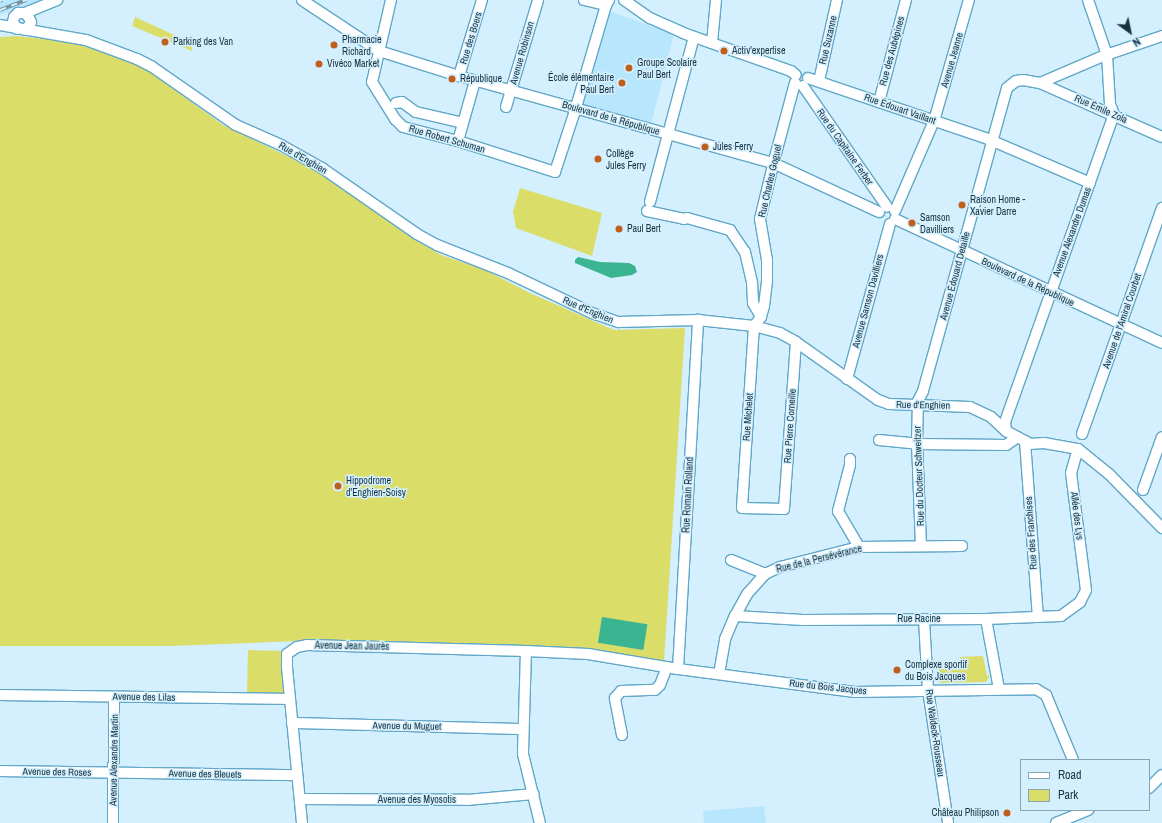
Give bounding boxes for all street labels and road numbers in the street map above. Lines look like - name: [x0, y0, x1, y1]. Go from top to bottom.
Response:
- street label: Rue des Boers: [457, 10, 485, 66]
- street label: Rue Suzanne: [817, 14, 839, 66]
- street label: Rue des Aubépines: [877, 15, 907, 87]
- street label: Avenue Robinson: [507, 20, 537, 86]
- street label: Avenue Jeanne: [938, 31, 966, 89]
- street label: Rue Édouart Vaillant: [863, 91, 937, 127]
- street label: Rue Émile Zola: [1073, 92, 1129, 126]
- street label: Boulevard de la République: [561, 98, 661, 138]
- street label: Rue du Capitaine Ferber: [814, 107, 876, 187]
- street label: Rue Robert Schuman: [407, 122, 487, 156]
- street label: Rue d'Enghien: [277, 139, 329, 177]
- street label: Rue Charles Goguel: [756, 143, 784, 219]
- street label: Avenue Alexandre Dumas: [1050, 185, 1094, 279]
- street label: Avenue Édouard Detaille: [937, 230, 973, 322]
- street label: Avenue Samson Davilliers: [850, 253, 886, 349]
- street label: Boulevard de la République: [980, 255, 1076, 309]
- street label: Avenue de l'Amiral Courbet: [1100, 272, 1144, 370]
- street label: Rue d'Enghien: [561, 294, 615, 326]
- street label: Rue Pierre Corneille: [781, 388, 799, 464]
- street label: Rue Michelet: [740, 392, 756, 442]
- street label: Rue d'Enghien: [896, 399, 950, 411]
- street label: Rue du Docteur Schweitzer: [911, 426, 927, 526]
- street label: Rue Romain Rolland: [680, 457, 696, 533]
- street label: Allée des Lys: [1068, 491, 1086, 541]
- street label: Rue des Franchises: [1022, 496, 1040, 570]
- street label: Rue de la Persévérance: [775, 543, 863, 575]
- street label: Rue Racine: [897, 613, 941, 625]
- street label: Avenue Jean Jaurès: [315, 639, 389, 653]
- street label: Rue du Bois Jacques: [789, 677, 867, 697]
- street label: Rue Waldeck-Rousseau: [923, 689, 947, 777]
- street label: Avenue des Lilas: [113, 690, 175, 704]
- street label: Avenue Alexandre Martin: [107, 714, 121, 806]
- street label: Avenue du Muguet: [373, 719, 441, 733]
- street label: Avenue des Roses: [23, 765, 91, 779]
- street label: Avenue des Bleuets: [169, 767, 241, 781]
- street label: Avenue des Myosotis: [378, 794, 456, 806]

